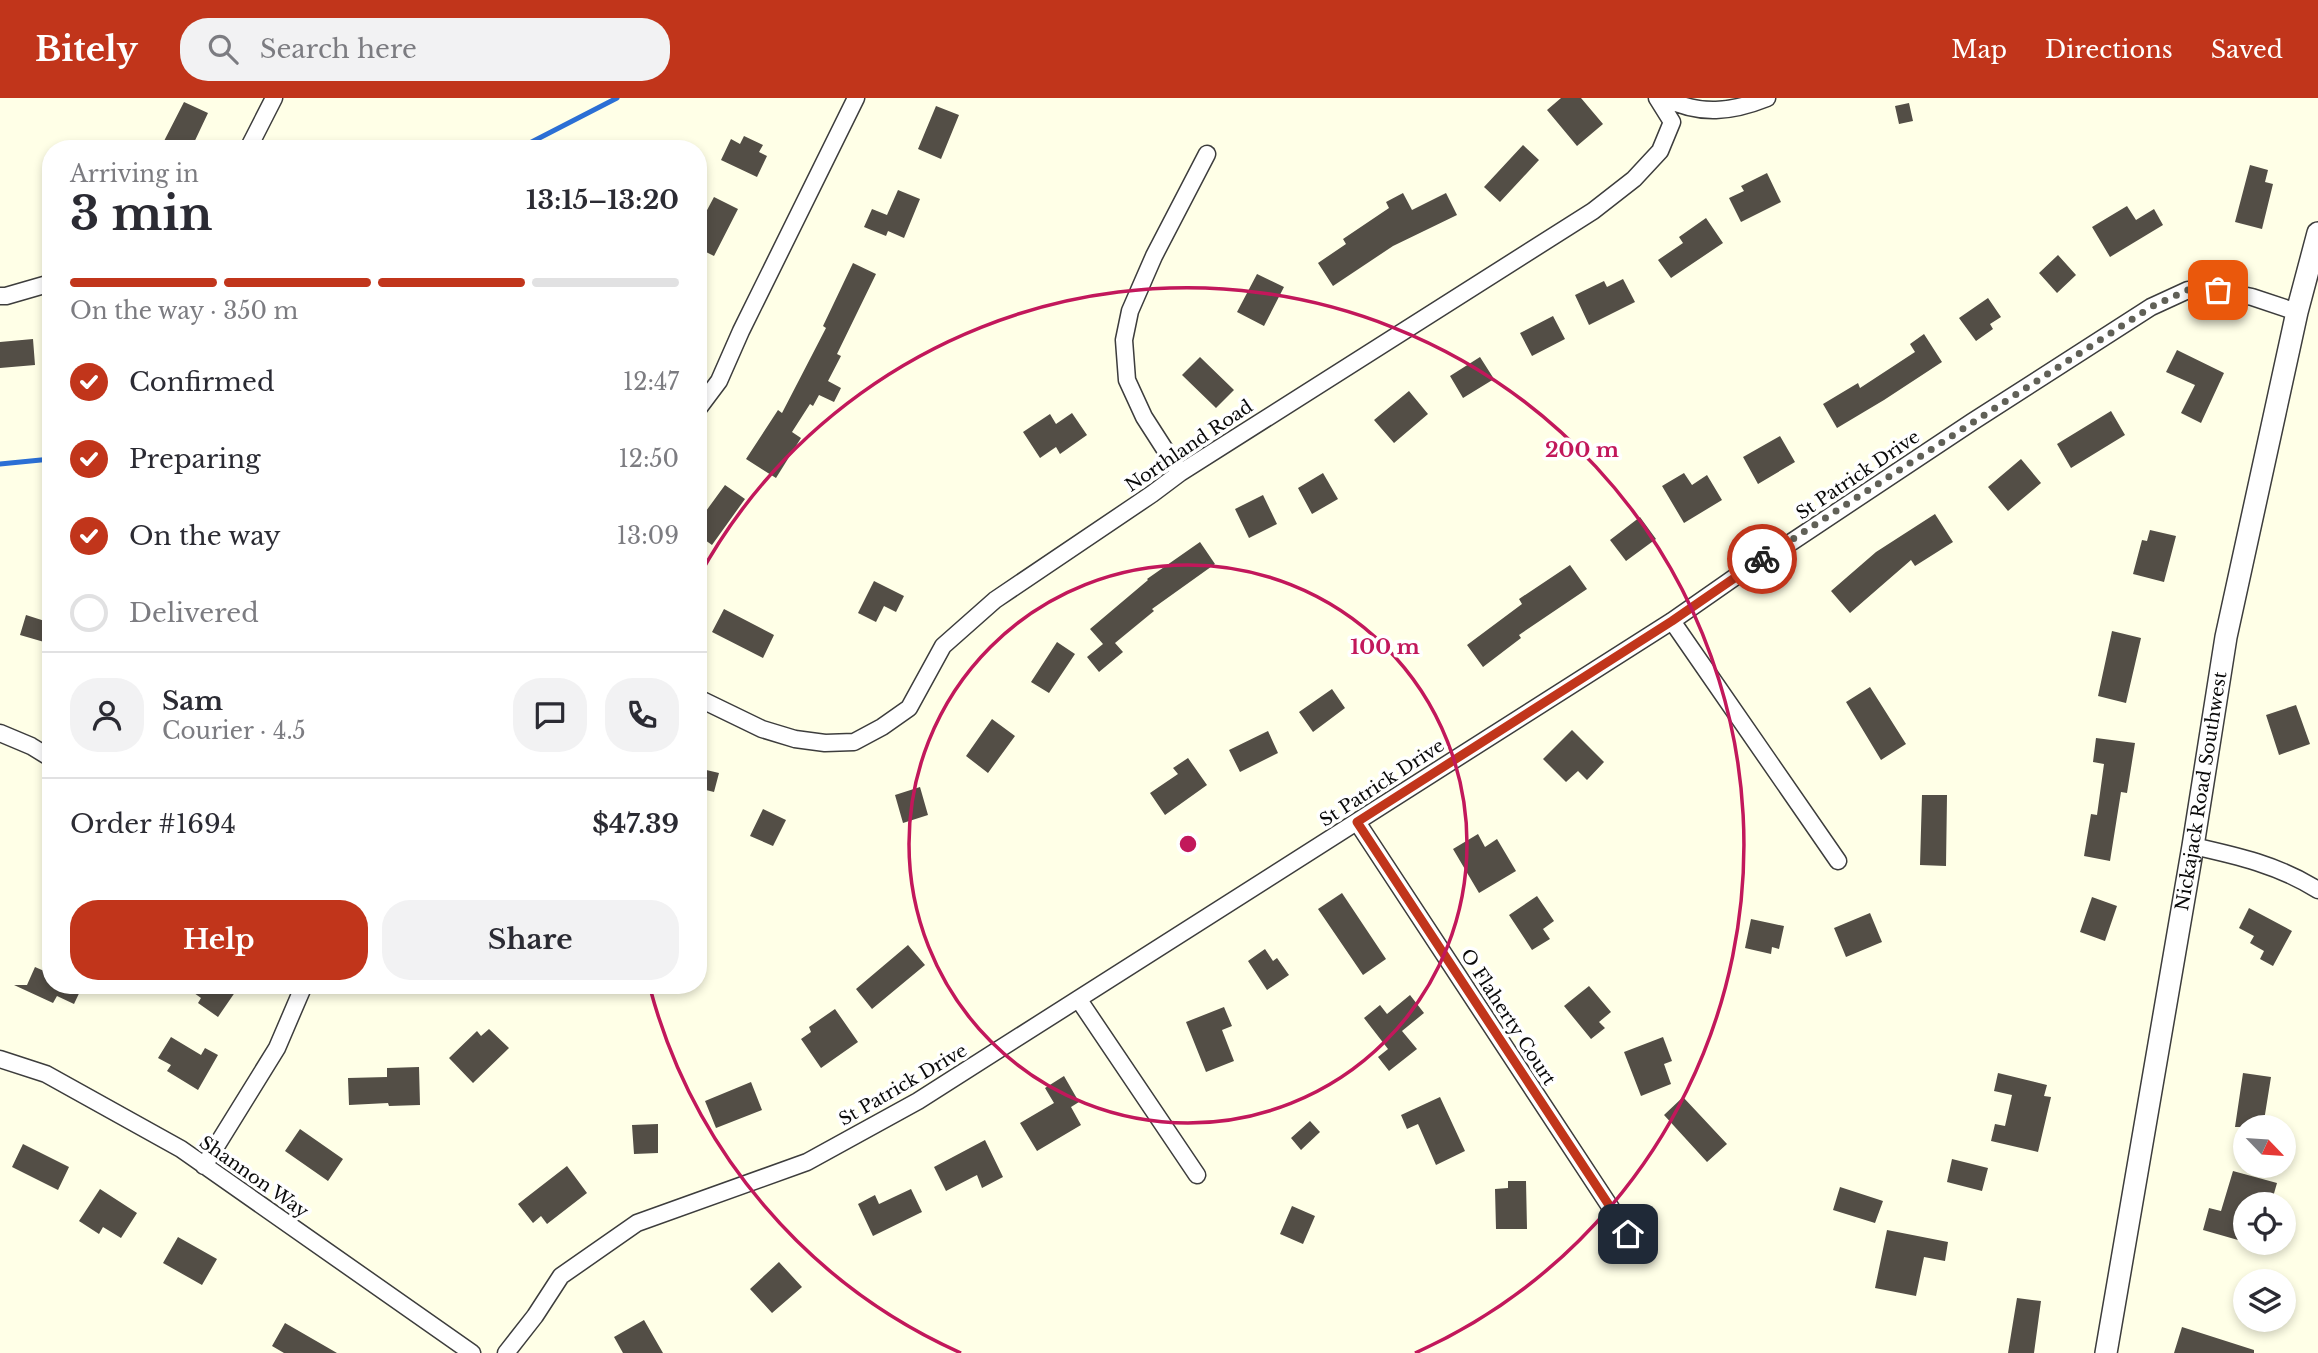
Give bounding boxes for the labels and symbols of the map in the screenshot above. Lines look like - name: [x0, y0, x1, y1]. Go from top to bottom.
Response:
- pin: [2188, 260, 2248, 320]
- street label: Northland Road: [1121, 395, 1257, 497]
- street label: St Patrick Drive: [1792, 426, 1924, 524]
- text: 200 m: [1545, 437, 1619, 463]
- courier: [1727, 524, 1797, 594]
- text: 100 m: [1350, 634, 1420, 660]
- street label: Nickajack Road Southwest: [2171, 670, 2231, 912]
- street label: St Patrick Drive: [1316, 734, 1448, 832]
- centre of rings: [1176, 832, 1200, 856]
- street label: O Flaherty Court: [1456, 945, 1560, 1089]
- street label: St Patrick Drive: [835, 1039, 971, 1131]
- north arrow: [2233, 1115, 2296, 1178]
- street label: Shannon Way: [195, 1131, 313, 1223]
- pin: [1598, 1204, 1658, 1264]

